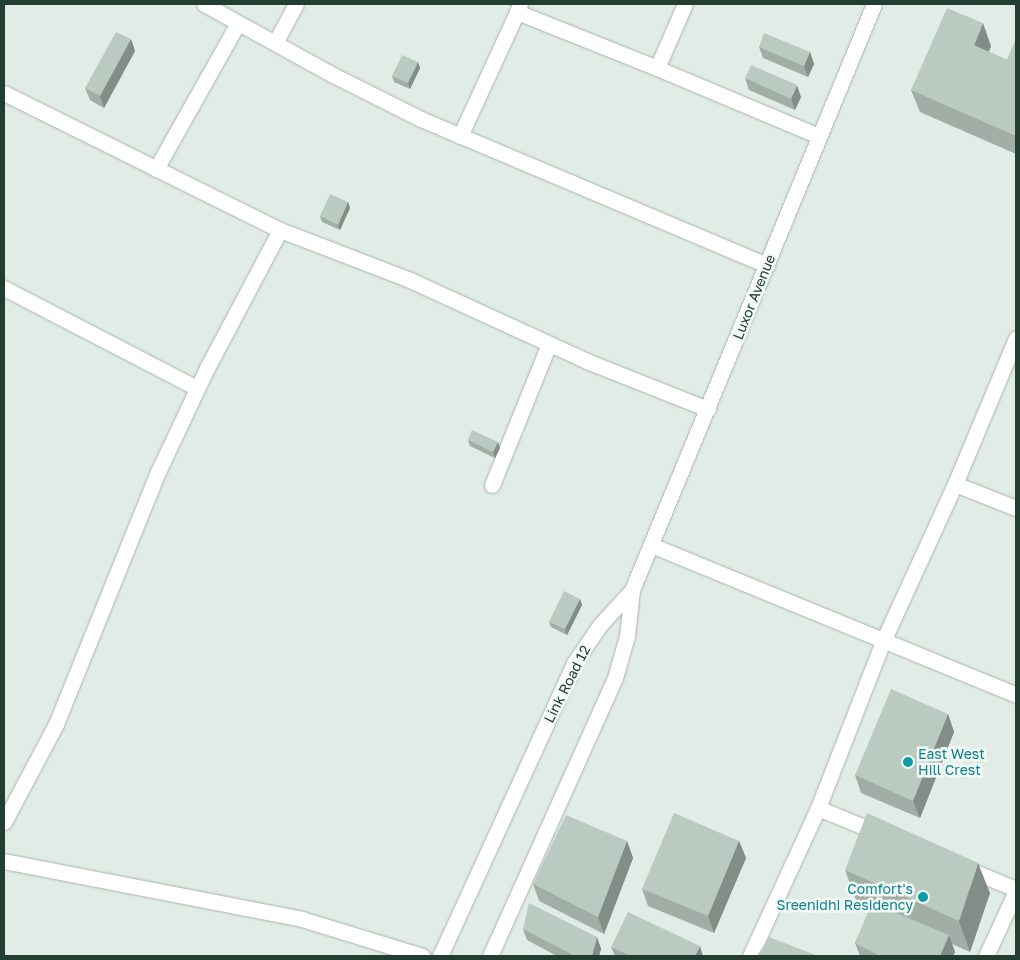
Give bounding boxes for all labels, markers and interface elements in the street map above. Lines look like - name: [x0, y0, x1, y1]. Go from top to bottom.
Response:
- street label: Luxor Avenue: [729, 252, 779, 342]
- street label: Link Road 12: [540, 643, 594, 725]
- place label: East West Hill Crest: [918, 746, 985, 779]
- marker: East West Hill Crest: [902, 756, 914, 768]
- place label: Comfort's Sreenidhi Residency: [776, 881, 913, 914]
- marker: Comfort's Sreenidhi Residency: [917, 891, 929, 903]

